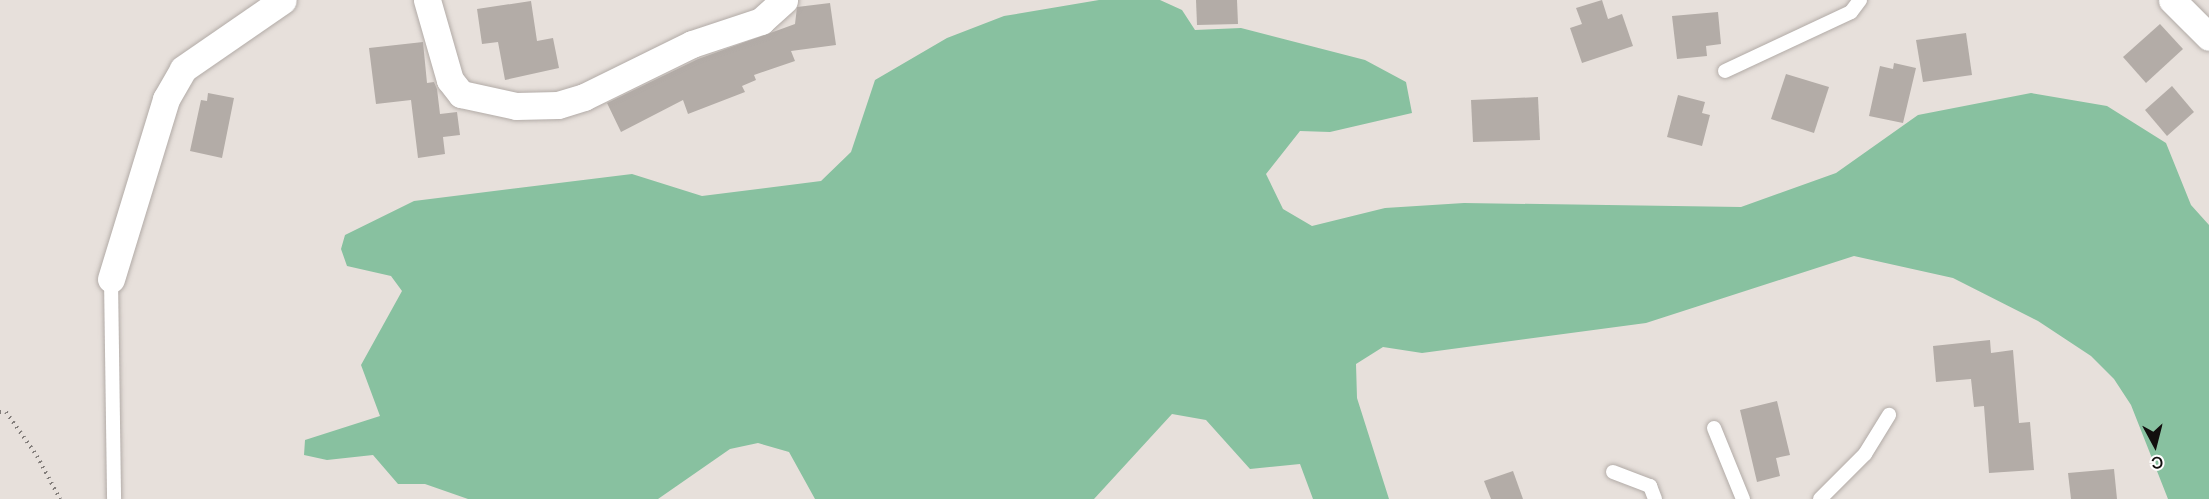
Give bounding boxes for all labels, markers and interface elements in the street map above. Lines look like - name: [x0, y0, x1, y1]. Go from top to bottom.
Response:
- north arrow: [2125, 415, 2185, 475]
- text: С: [2150, 451, 2164, 475]

